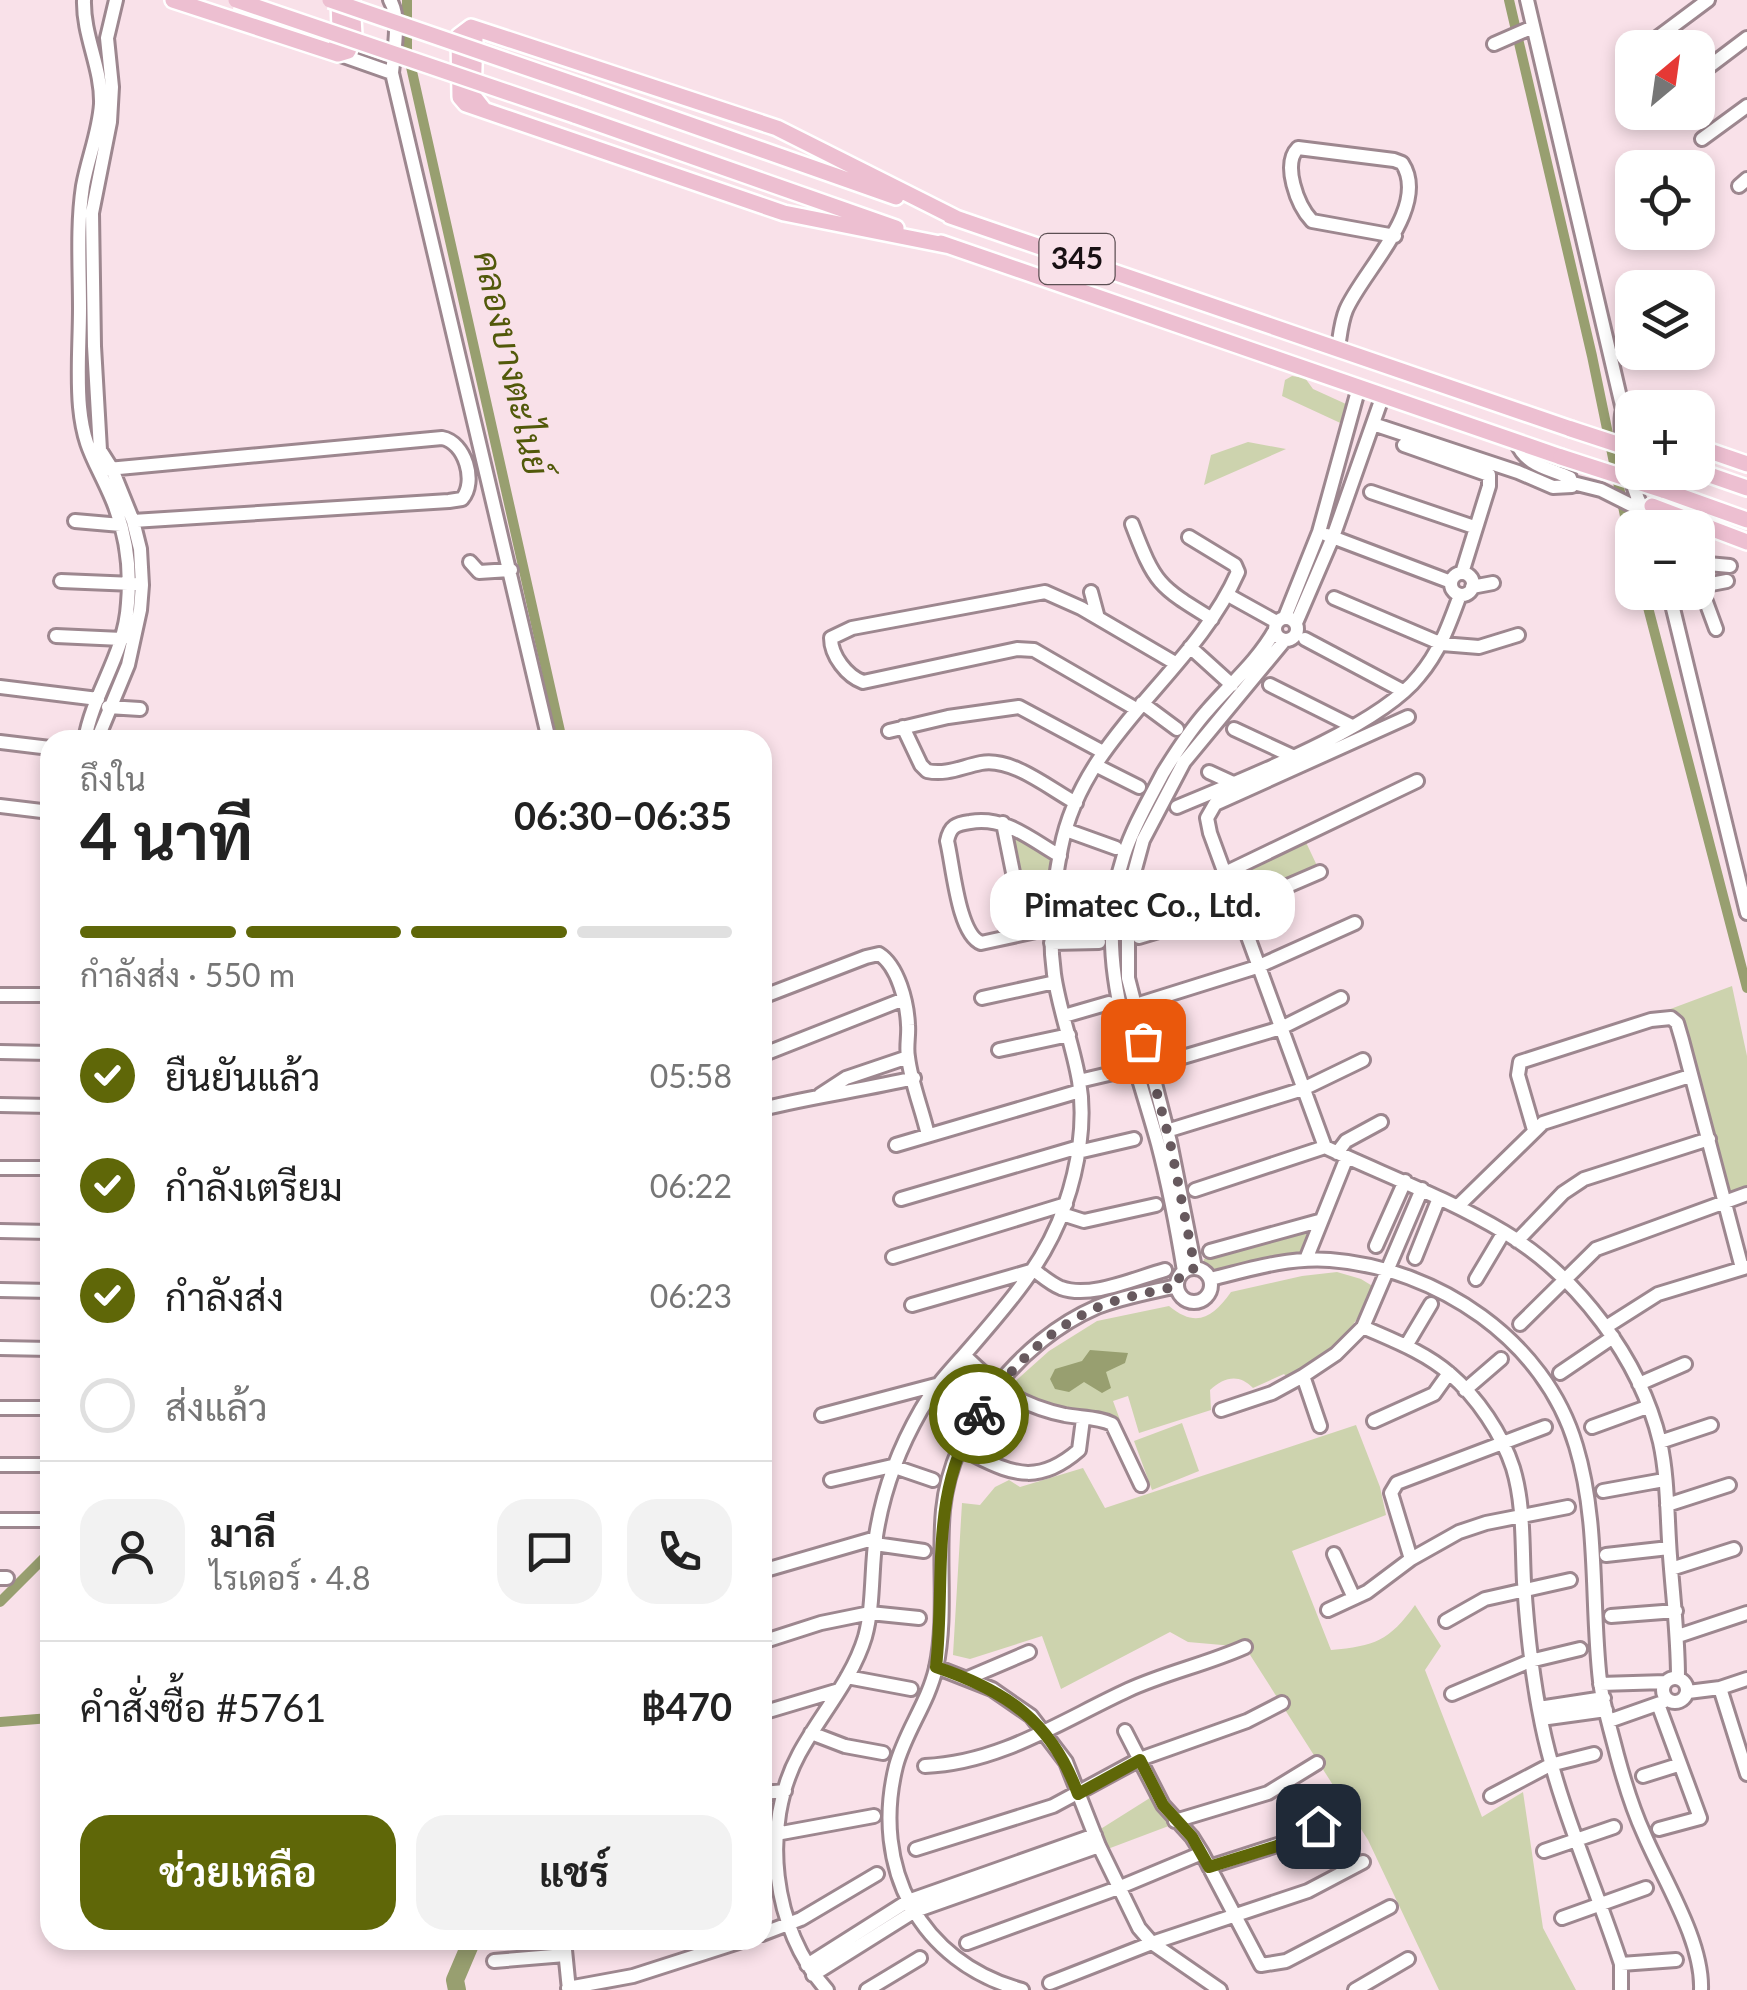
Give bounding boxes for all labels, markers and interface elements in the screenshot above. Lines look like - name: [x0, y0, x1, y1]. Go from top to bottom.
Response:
- north arrow: [1615, 30, 1715, 130]
- map controls: [1615, 30, 1715, 610]
- button: locate: [1615, 150, 1715, 250]
- road number: 345: [1040, 234, 1114, 284]
- water label: คลองบางตะไนย์: [467, 246, 560, 484]
- button: layers: [1615, 270, 1715, 370]
- button: +: [1615, 390, 1715, 490]
- button: −: [1615, 510, 1715, 610]
- text: ถึงใน: [80, 759, 146, 798]
- text: 06:30–06:35: [514, 792, 732, 838]
- text: 4 นาที: [80, 796, 253, 874]
- callout: Pimatec Co., Ltd.: [990, 871, 1296, 941]
- text: Pimatec Co., Ltd.: [1024, 885, 1261, 924]
- text: กำลังส่ง · 550 m: [80, 955, 295, 994]
- pin: [1101, 999, 1186, 1084]
- icon: bag: [1116, 1014, 1171, 1069]
- icon: check: [80, 1048, 135, 1103]
- text: ยืนยันแล้ว: [165, 1053, 320, 1099]
- text: 05:58: [650, 1056, 732, 1095]
- icon: check: [80, 1158, 135, 1213]
- text: กำลังเตรียม: [165, 1163, 343, 1209]
- text: 06:22: [650, 1166, 732, 1205]
- icon: check: [80, 1268, 135, 1323]
- text: กำลังส่ง: [165, 1273, 284, 1319]
- text: 06:23: [650, 1276, 732, 1315]
- courier: [929, 1364, 1029, 1464]
- text: ส่งแล้ว: [165, 1383, 268, 1429]
- icon: bike: [952, 1387, 1007, 1442]
- button: person: [80, 1499, 185, 1604]
- button: chat: [497, 1499, 602, 1604]
- button: phone: [627, 1499, 732, 1604]
- text: มาลี: [210, 1509, 276, 1555]
- text: ไรเดอร์ · 4.8: [210, 1558, 370, 1597]
- text: ฿470: [640, 1683, 732, 1729]
- text: คำสั่งซื้อ #5761: [80, 1684, 326, 1730]
- pin: [1276, 1784, 1361, 1869]
- icon: home: [1291, 1799, 1346, 1854]
- button: ช่วยเหลือ: [80, 1815, 396, 1930]
- button: แชร์: [416, 1815, 732, 1930]

